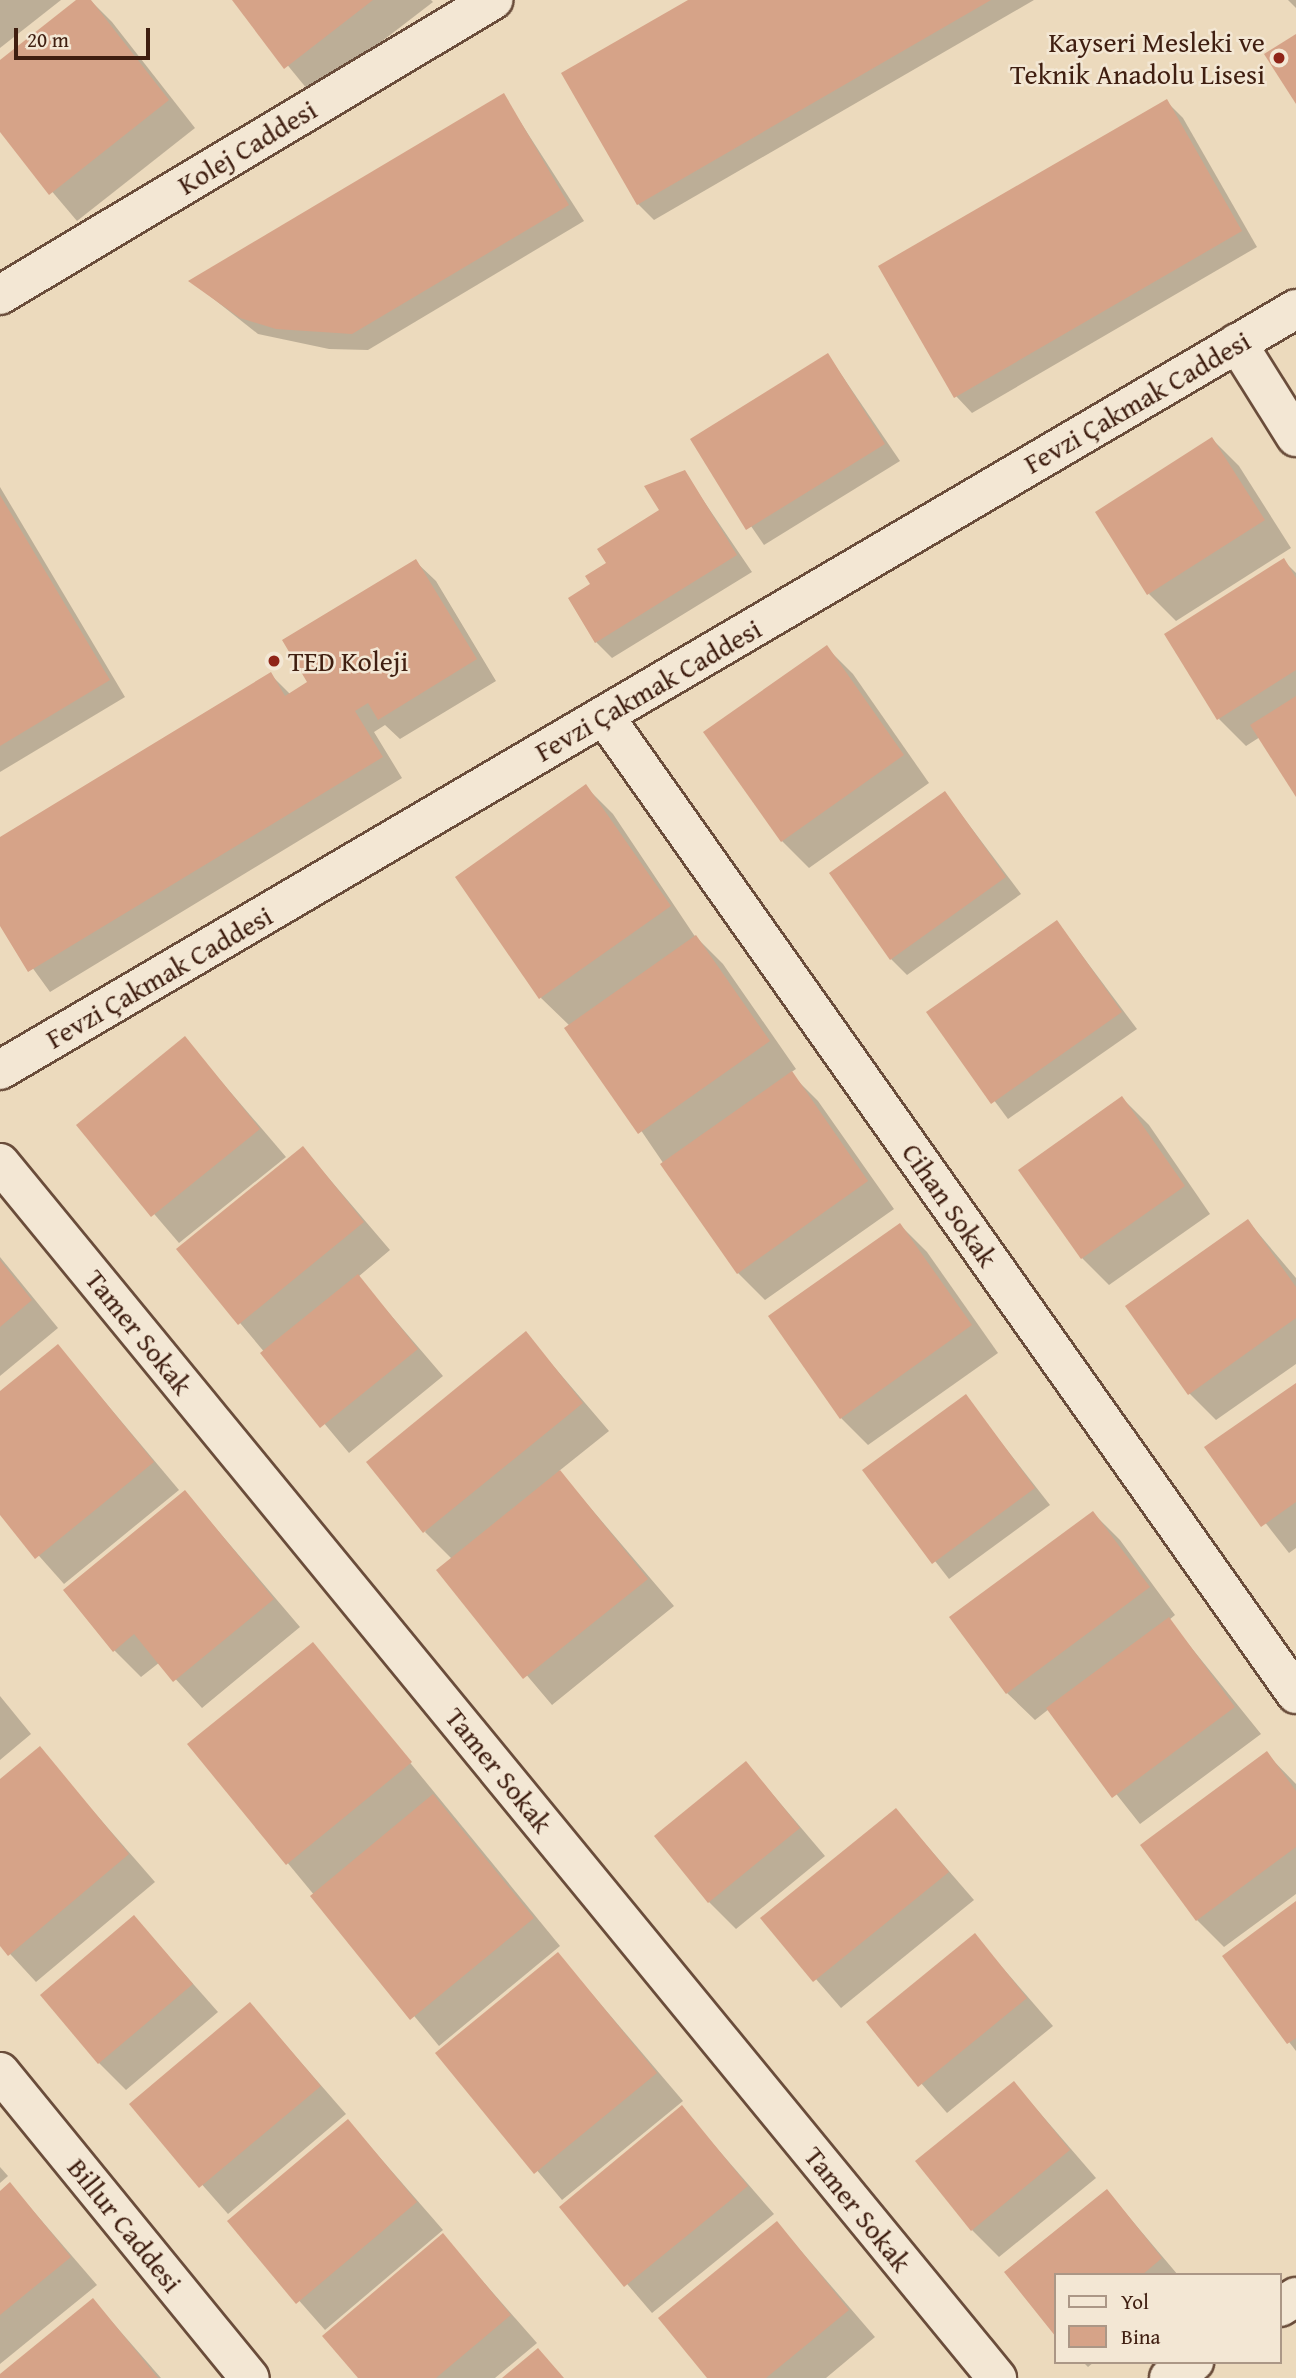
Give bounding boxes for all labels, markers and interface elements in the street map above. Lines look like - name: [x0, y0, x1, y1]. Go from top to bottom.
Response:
- scale bar: [18, 14, 154, 58]
- text: 20 m: [27, 24, 69, 55]
- place label: Kayseri Mesleki ve Teknik Anadolu Lisesi: [1010, 25, 1265, 91]
- marker: Kayseri Mesleki ve Teknik Anadolu Lisesi: [1271, 50, 1287, 66]
- street label: Kolej Caddesi: [171, 92, 323, 202]
- street label: Fevzi Çakmak Caddesi: [1018, 324, 1256, 480]
- street label: Fevzi Çakmak Caddesi: [529, 612, 767, 768]
- place label: TED Koleji: [288, 644, 408, 678]
- marker: TED Koleji: [266, 653, 282, 669]
- street label: Fevzi Çakmak Caddesi: [40, 899, 278, 1055]
- street label: Cihan Sokak: [895, 1137, 1005, 1273]
- street label: Tamer Sokak: [78, 1263, 200, 1401]
- street label: Tamer Sokak: [438, 1701, 560, 1839]
- street label: Tamer Sokak: [797, 2140, 919, 2278]
- street label: Billur Caddesi: [61, 2151, 189, 2299]
- legend: [1054, 2273, 1282, 2364]
- text: Yol: [1121, 2286, 1149, 2317]
- text: Bina: [1121, 2321, 1161, 2352]

